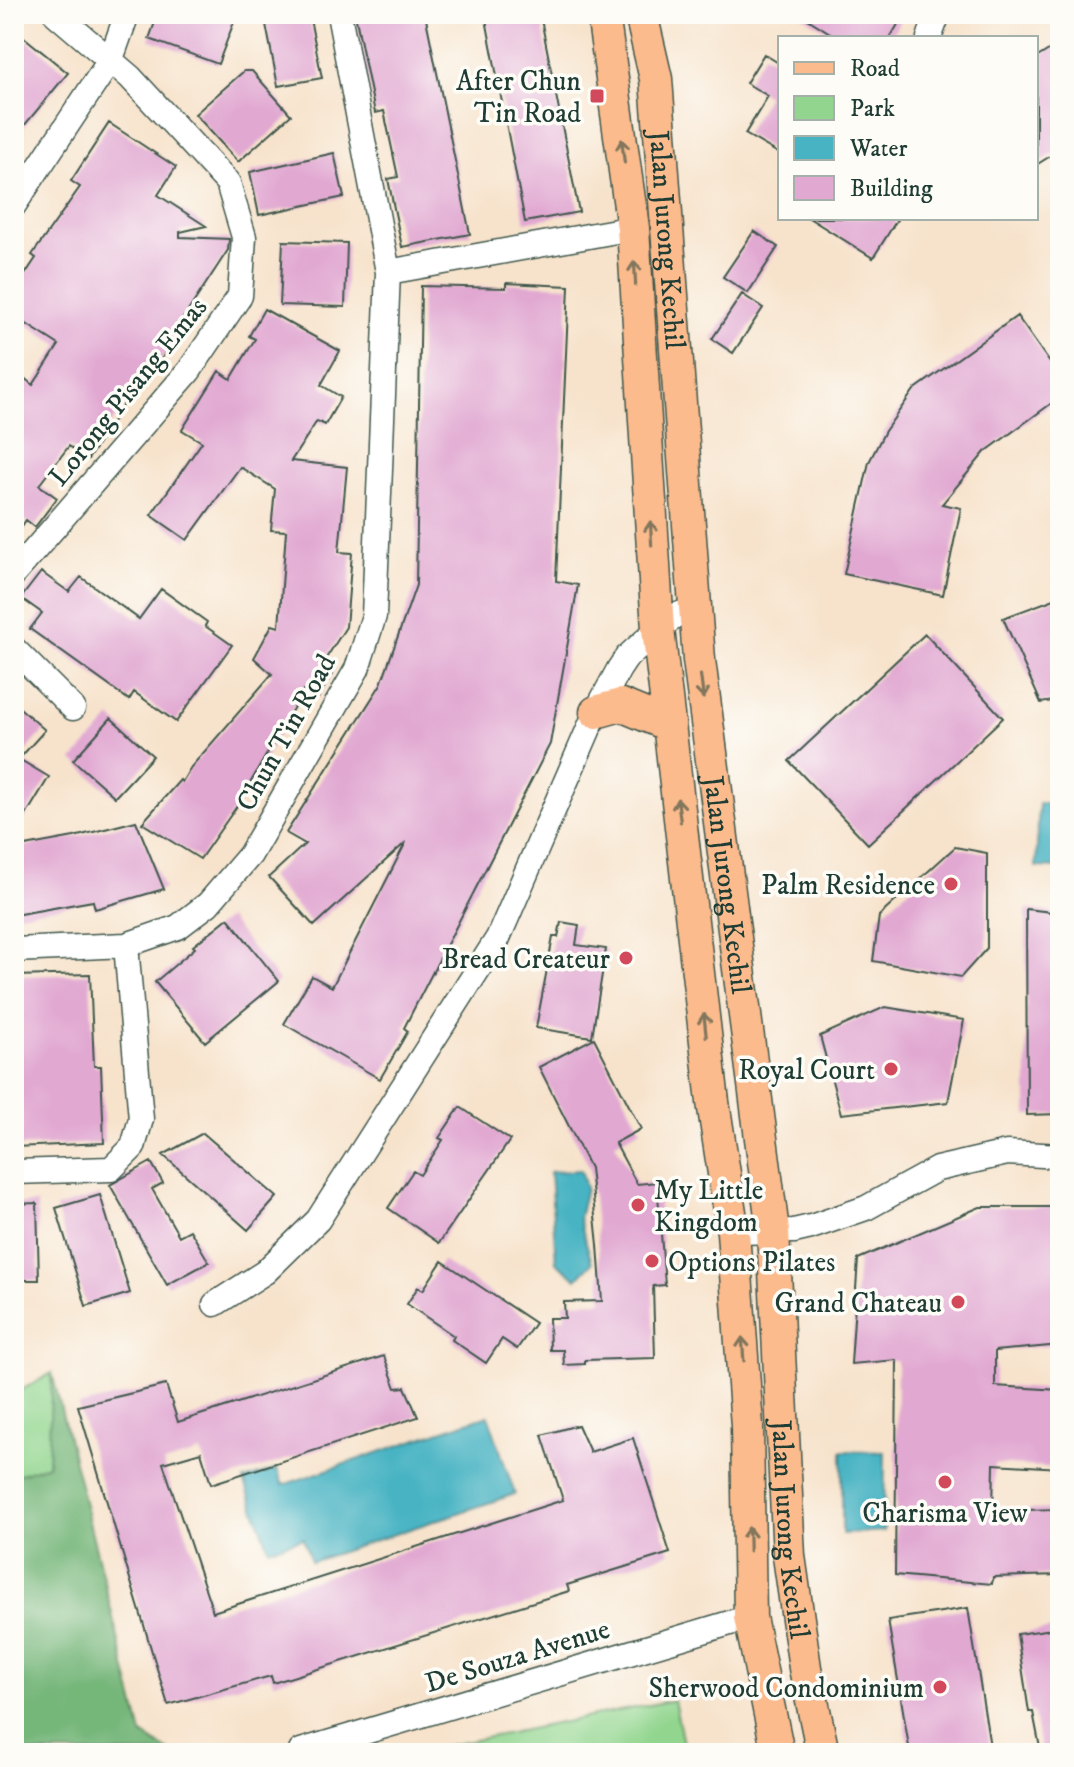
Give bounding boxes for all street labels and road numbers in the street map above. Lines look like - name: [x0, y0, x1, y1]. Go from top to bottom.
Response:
- street label: Jalan Jurong Kechil: [641, 126, 692, 351]
- street label: Lorong Pisang Emas: [41, 290, 215, 494]
- street label: Chun Tin Road: [229, 648, 344, 817]
- street label: Jalan Jurong Kechil: [695, 771, 758, 997]
- street label: Jalan Jurong Kechil: [763, 1416, 817, 1642]
- street label: De Souza Avenue: [421, 1612, 614, 1701]

